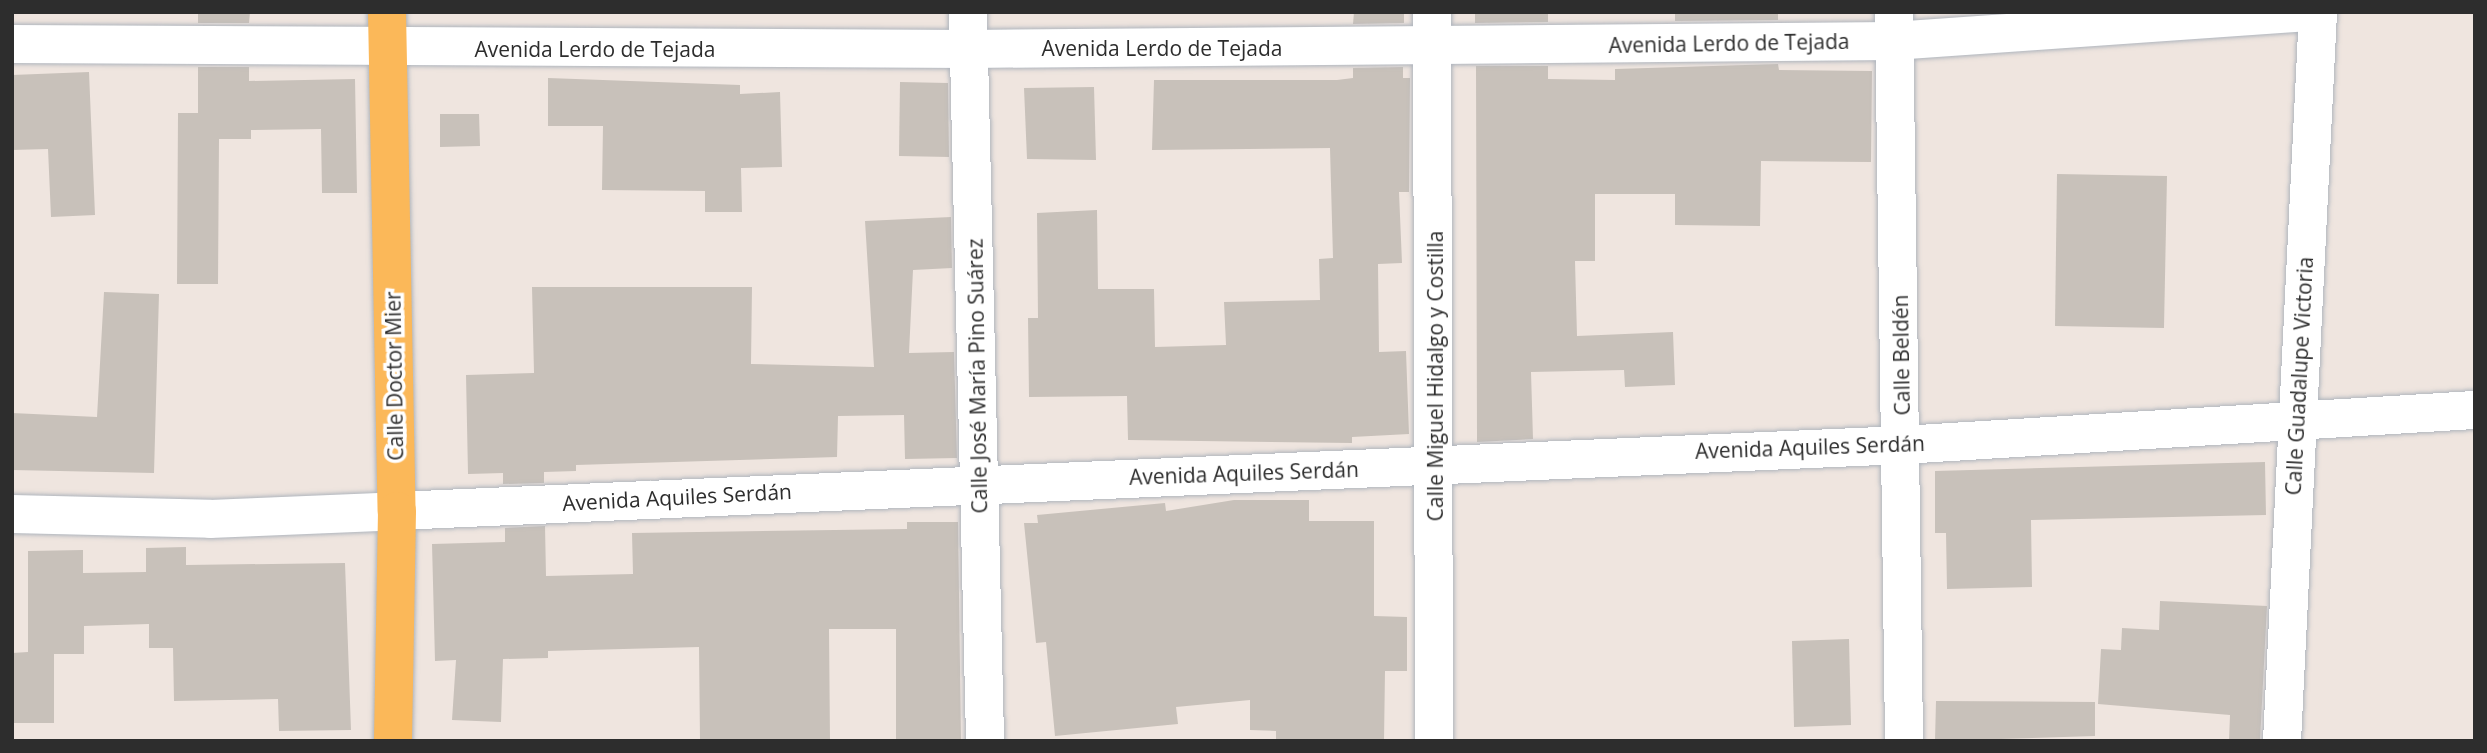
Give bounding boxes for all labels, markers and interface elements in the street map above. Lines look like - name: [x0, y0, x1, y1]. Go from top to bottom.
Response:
- street label: Avenida Lerdo de Tejada: [1608, 28, 1850, 58]
- street label: Avenida Lerdo de Tejada: [1042, 35, 1282, 61]
- street label: Avenida Lerdo de Tejada: [475, 36, 715, 62]
- street label: Calle Miguel Hidalgo y Costilla: [1422, 231, 1448, 521]
- street label: Calle José María Pino Suárez: [962, 238, 992, 514]
- street label: Calle Guadalupe Victoria: [2280, 256, 2318, 496]
- street label: Calle Doctor Mier: [380, 291, 408, 461]
- street label: Calle Beldén: [1887, 294, 1915, 416]
- street label: Avenida Aquiles Serdán: [1695, 430, 1925, 464]
- street label: Avenida Aquiles Serdán: [1129, 456, 1359, 490]
- street label: Avenida Aquiles Serdán: [562, 478, 792, 516]

